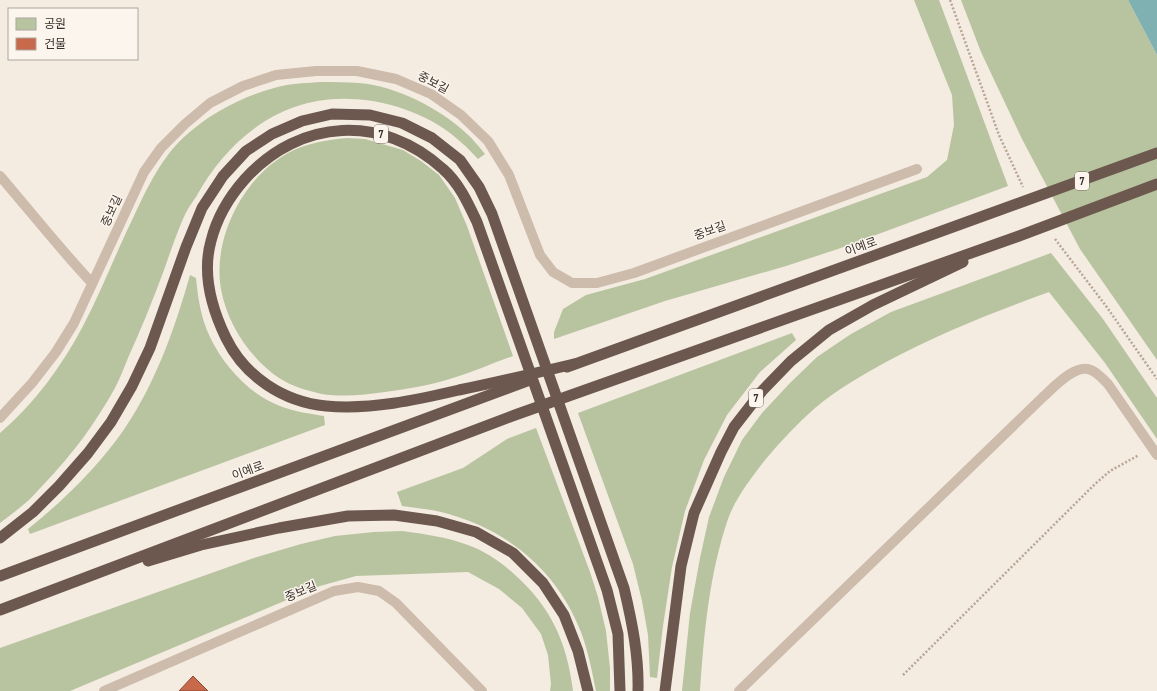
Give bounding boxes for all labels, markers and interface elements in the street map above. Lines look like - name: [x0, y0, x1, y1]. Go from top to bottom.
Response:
- legend: [8, 8, 138, 60]
- text: 공원: [44, 17, 66, 32]
- text: 건물: [44, 37, 66, 52]
- street label: 중보길: [415, 69, 451, 97]
- road number: 7: [374, 125, 388, 143]
- road number: 7: [1075, 172, 1089, 190]
- street label: 중보길: [98, 193, 126, 229]
- street label: 중보길: [692, 218, 728, 244]
- street label: 이예로: [843, 234, 879, 260]
- road number: 7: [749, 389, 763, 407]
- street label: 이예로: [230, 458, 266, 484]
- street label: 중보길: [283, 579, 319, 605]

